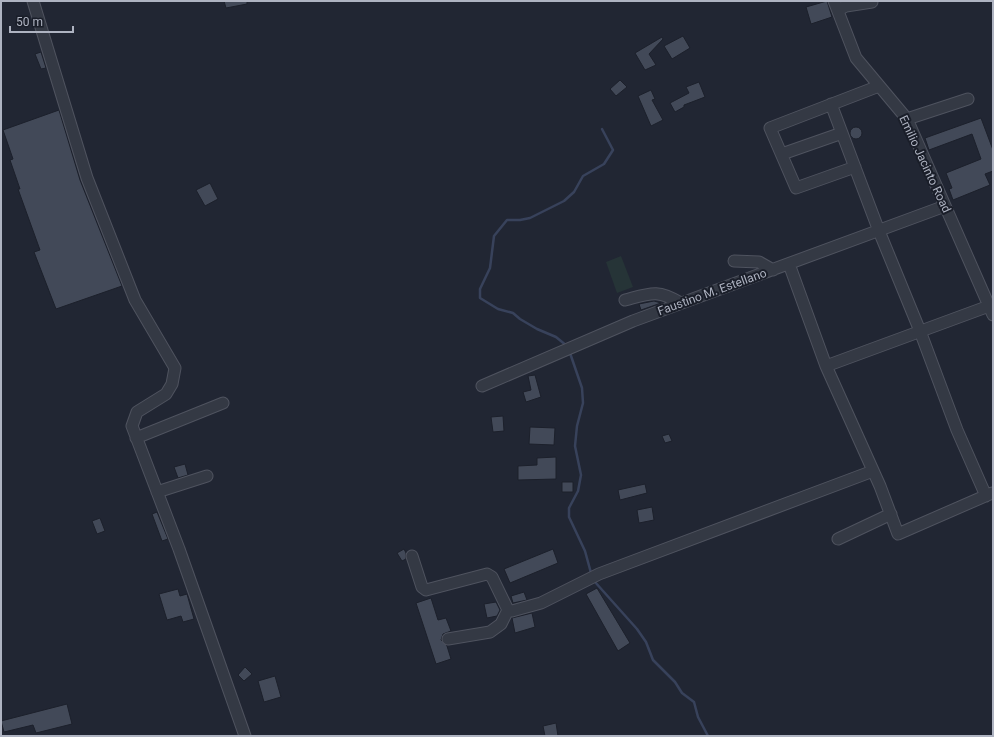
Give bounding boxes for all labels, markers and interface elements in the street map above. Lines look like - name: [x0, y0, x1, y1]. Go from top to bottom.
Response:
- scale bar: [10, 8, 73, 34]
- text: 50 m: [16, 15, 43, 29]
- street label: Emilio Jacinto Road: [896, 113, 954, 215]
- street label: Faustino M. Estellano: [656, 266, 768, 318]

